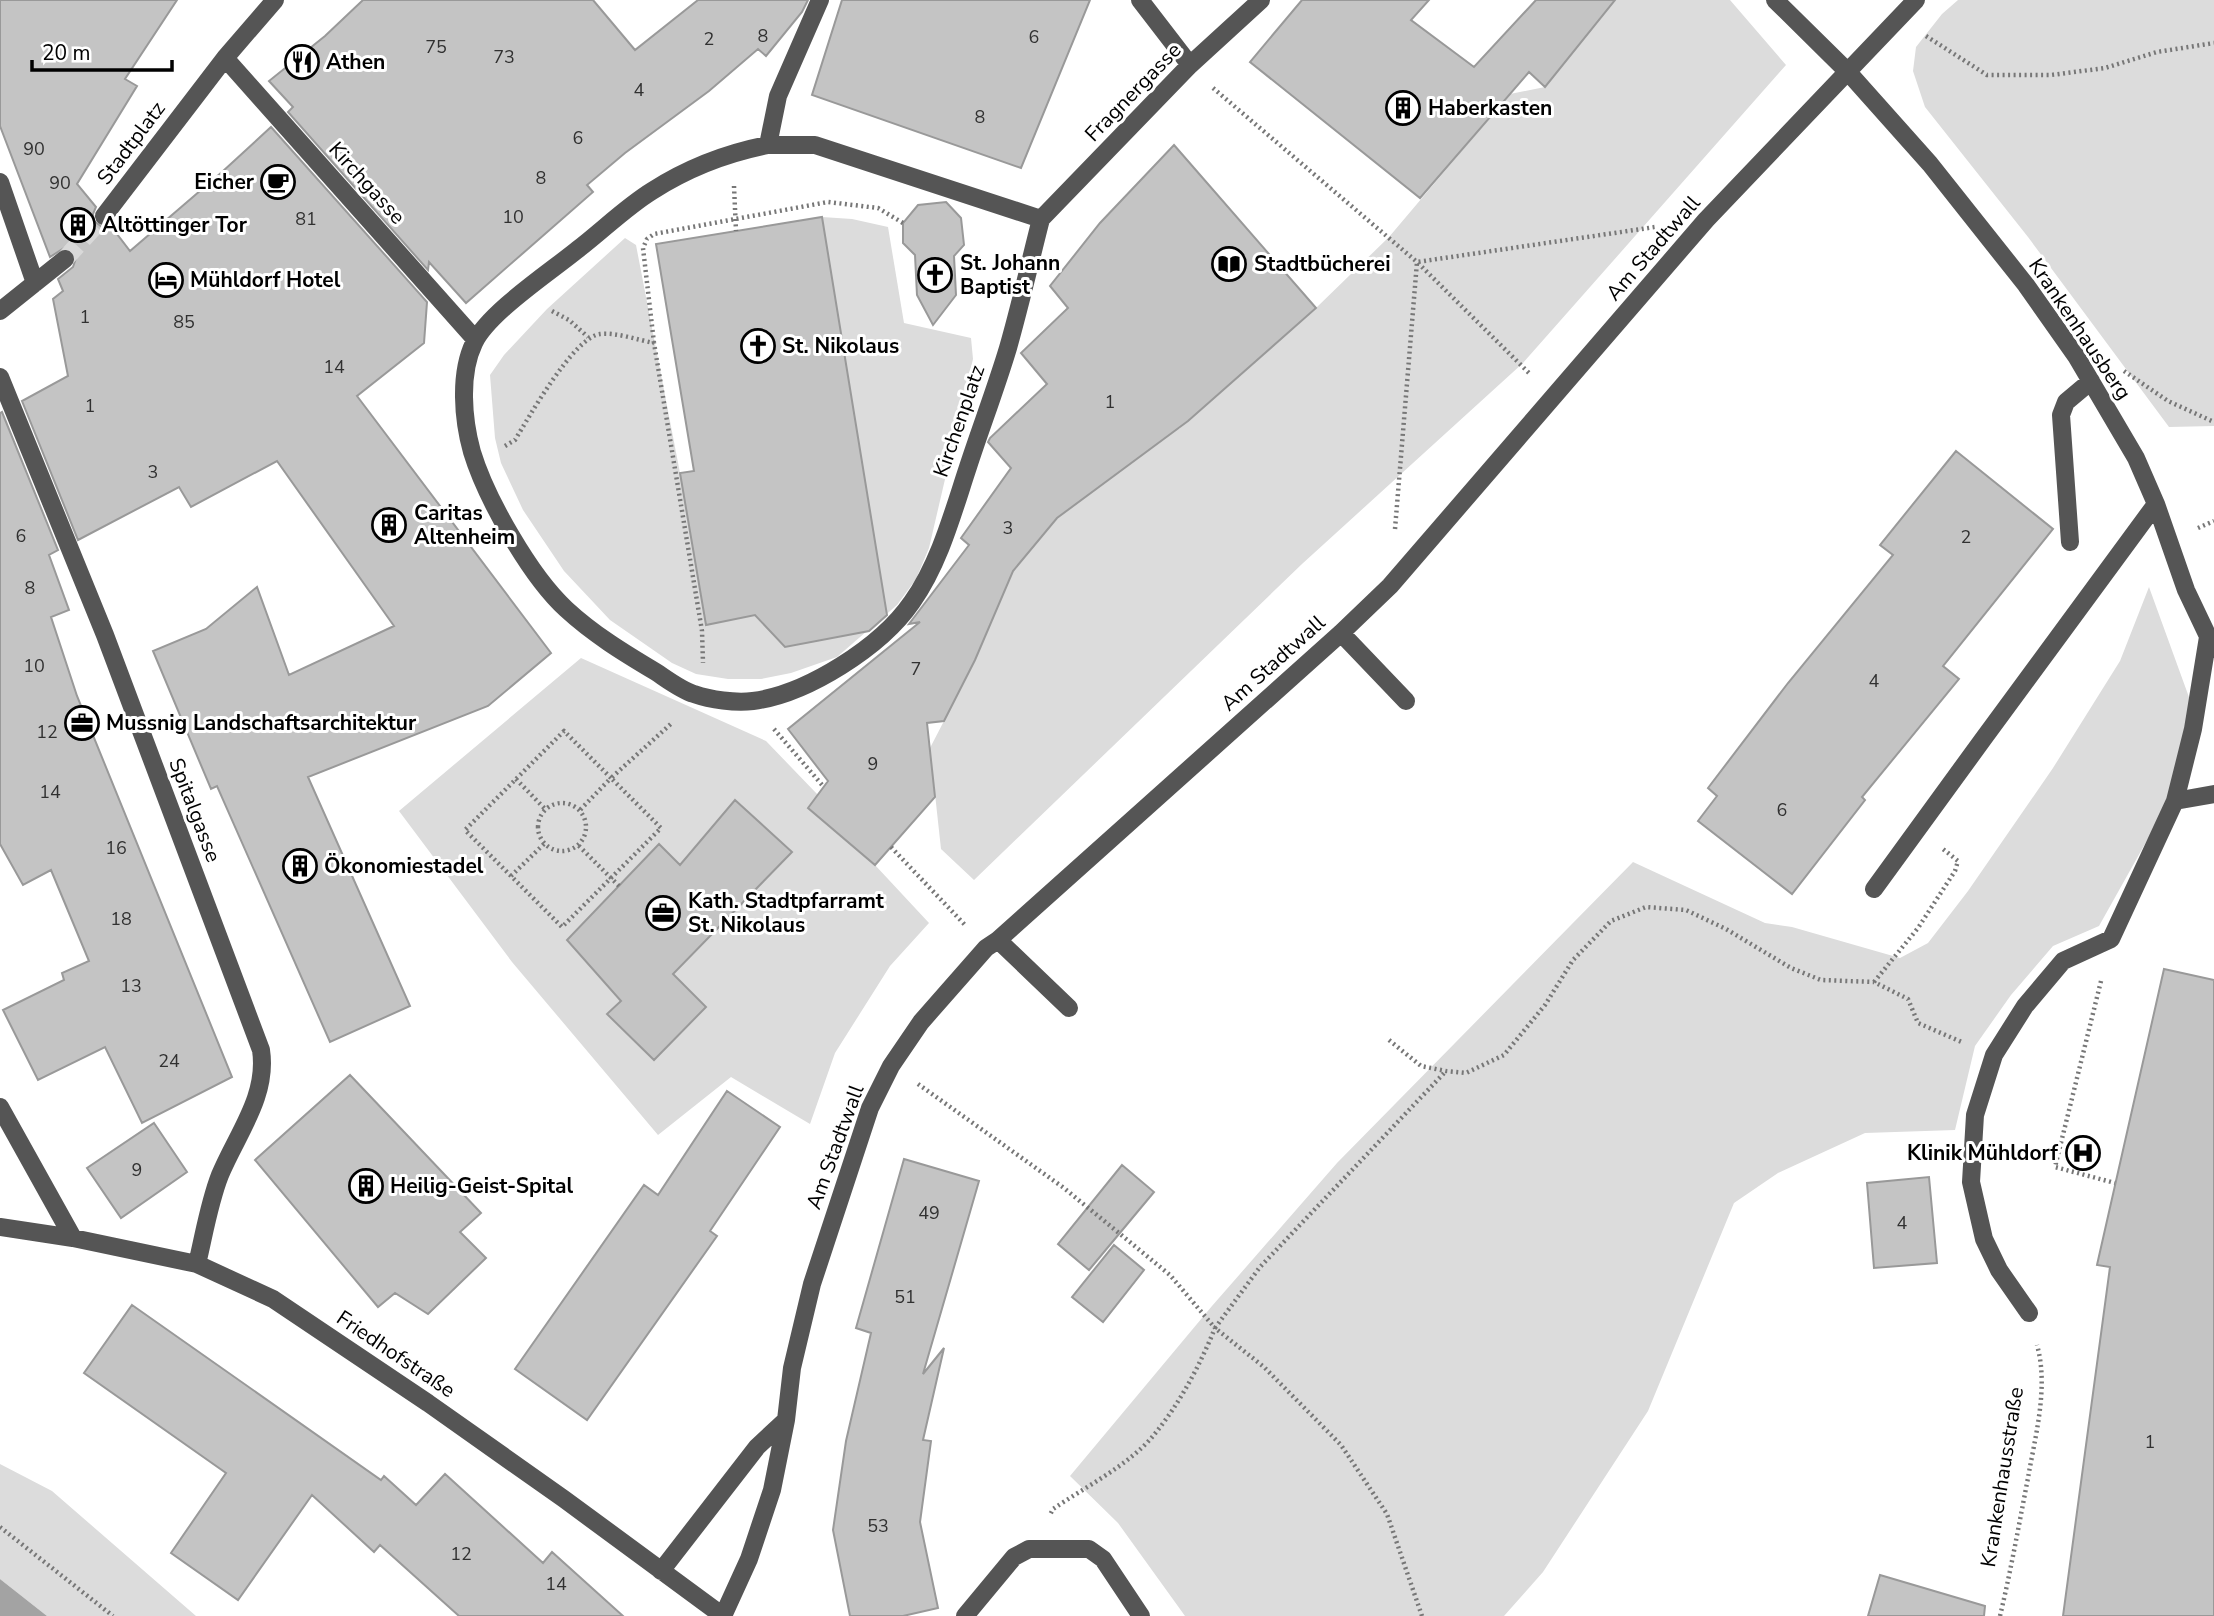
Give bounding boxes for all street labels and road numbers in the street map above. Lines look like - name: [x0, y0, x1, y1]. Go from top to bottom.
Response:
- street label: Fragnergasse: [1079, 36, 1187, 148]
- street label: Stadtplatz: [90, 95, 172, 190]
- street label: Kirchgasse: [323, 136, 411, 230]
- street label: Am Stadtwall: [1600, 189, 1707, 307]
- street label: Krankenhausberg: [2022, 253, 2138, 405]
- street label: Kirchenplatz: [927, 361, 991, 481]
- street label: Am Stadtwall: [1215, 608, 1332, 717]
- street label: Spitalgasse: [162, 754, 228, 866]
- street label: Am Stadtwall: [799, 1080, 871, 1213]
- street label: Friedhofstraße: [331, 1304, 461, 1404]
- street label: Krankenhausstraße: [1974, 1385, 2030, 1569]

